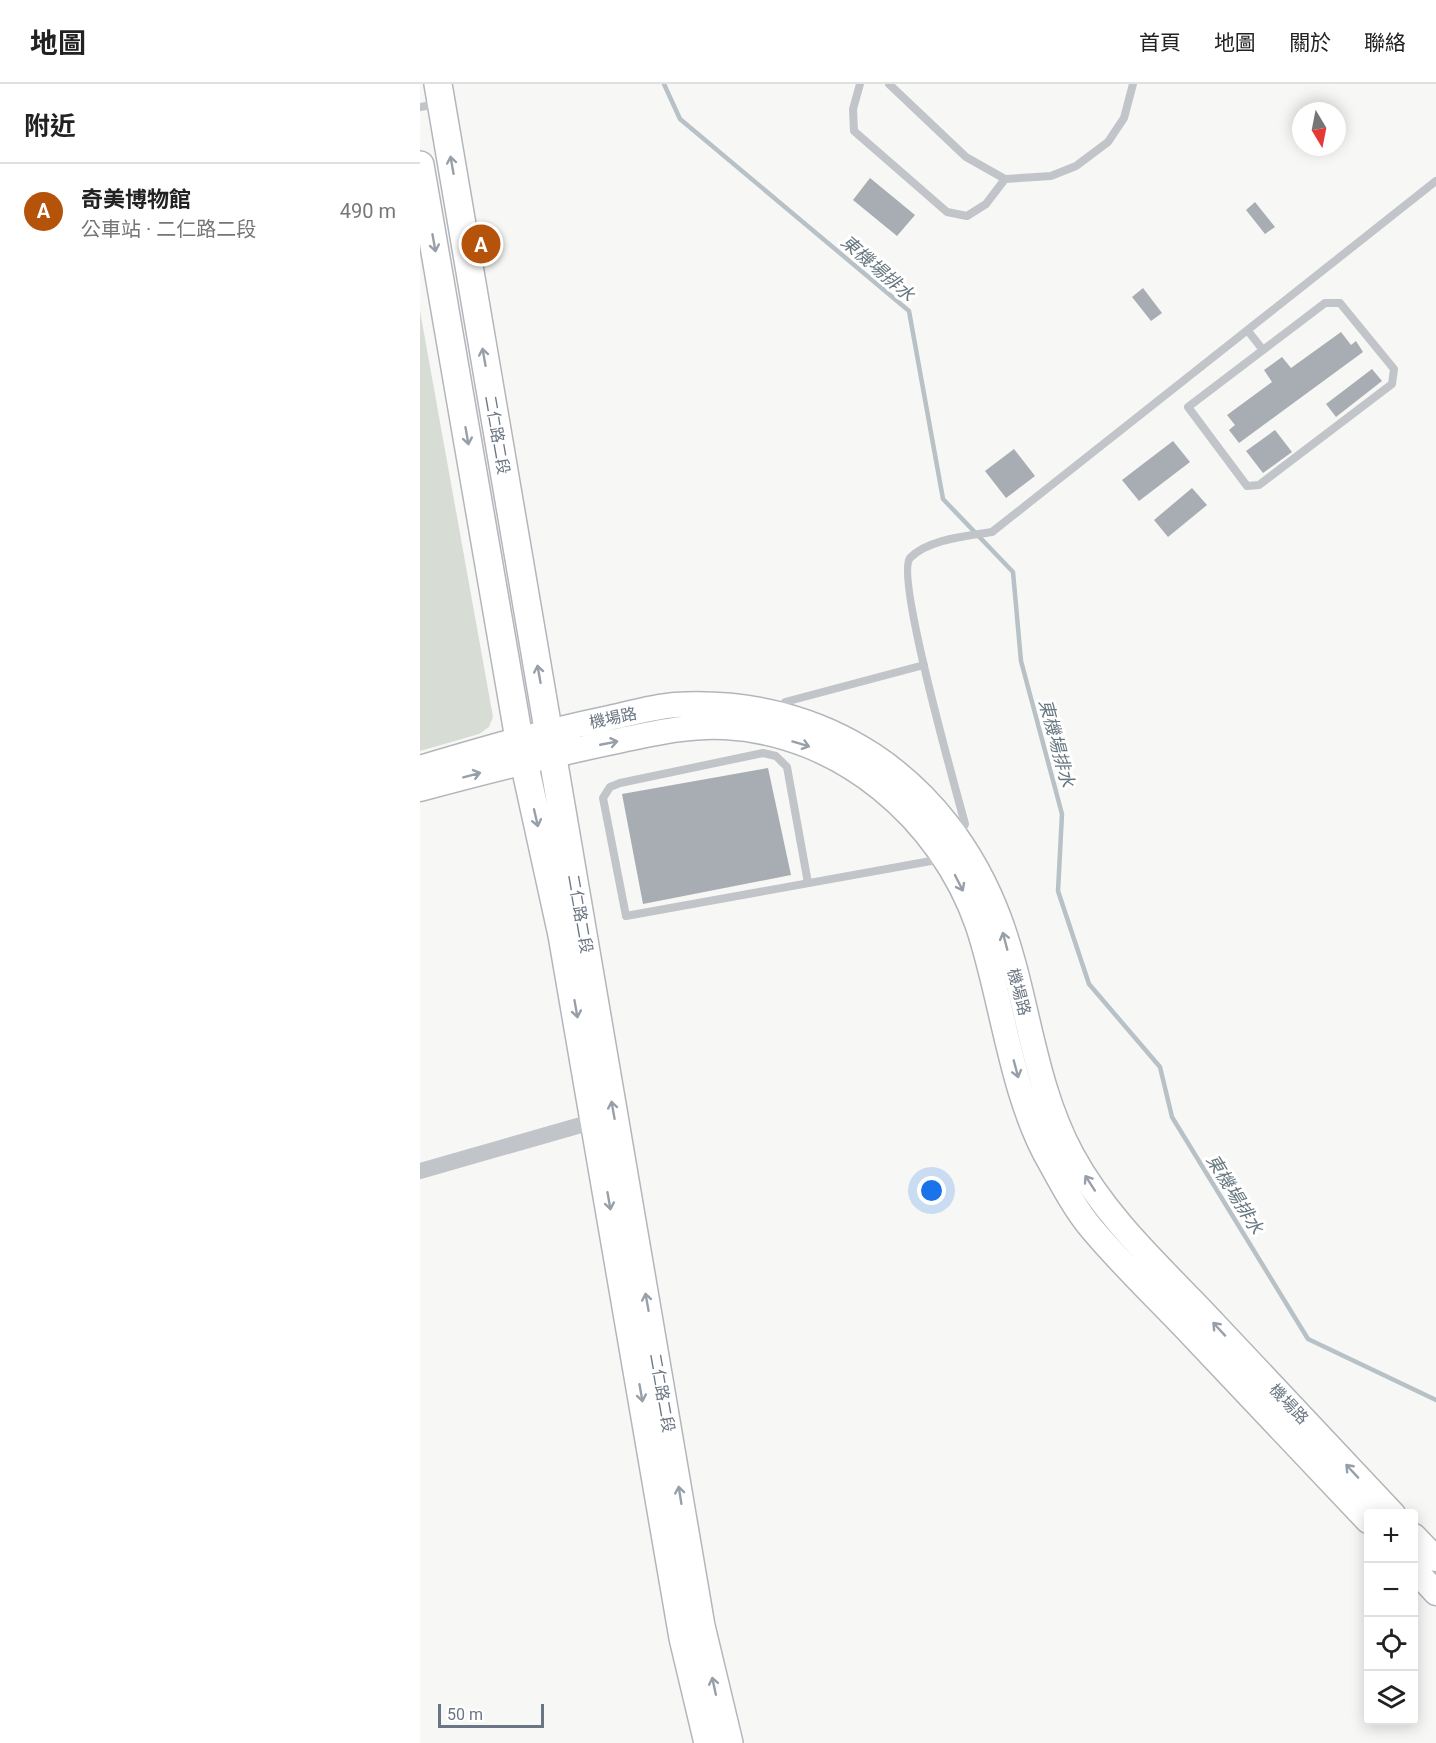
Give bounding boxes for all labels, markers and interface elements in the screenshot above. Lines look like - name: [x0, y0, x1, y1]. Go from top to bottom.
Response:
- text: 地圖: [30, 27, 86, 60]
- text: 首頁: [1139, 31, 1181, 55]
- text: 地圖: [1214, 31, 1256, 55]
- text: 關於: [1289, 31, 1331, 55]
- text: 聯絡: [1364, 31, 1406, 55]
- north arrow: [1292, 102, 1346, 156]
- text: 附近: [24, 111, 76, 141]
- one-way arrow: [446, 156, 457, 175]
- text: 奇美博物館: [81, 187, 191, 212]
- text: A: [37, 199, 50, 223]
- text: 490 m: [340, 199, 396, 223]
- text: 公車站 · 二仁路二段: [81, 217, 256, 241]
- pin: A: [462, 222, 500, 266]
- water label: 東機場排水: [837, 231, 920, 306]
- one-way arrow: [429, 233, 440, 253]
- one-way arrow: [478, 348, 489, 368]
- street label: 二仁路二段: [481, 394, 513, 476]
- one-way arrow: [462, 425, 473, 445]
- one-way arrow: [533, 664, 544, 684]
- water label: 東機場排水: [1035, 697, 1079, 790]
- street label: 機場路: [588, 704, 638, 732]
- one-way arrow: [599, 737, 619, 748]
- one-way arrow: [791, 739, 810, 750]
- one-way arrow: [462, 769, 481, 780]
- one-way arrow: [531, 808, 543, 827]
- street label: 二仁路二段: [564, 873, 596, 955]
- one-way arrow: [953, 874, 965, 892]
- one-way arrow: [999, 932, 1011, 951]
- street label: 機場路: [1004, 966, 1034, 1018]
- one-way arrow: [570, 999, 581, 1018]
- one-way arrow: [1010, 1059, 1022, 1078]
- one-way arrow: [608, 1101, 619, 1121]
- water label: 東機場排水: [1202, 1150, 1268, 1239]
- one-way arrow: [1084, 1175, 1096, 1192]
- your location: [917, 1176, 946, 1205]
- one-way arrow: [604, 1191, 615, 1211]
- one-way arrow: [641, 1293, 652, 1313]
- one-way arrow: [1211, 1322, 1226, 1337]
- street label: 二仁路二段: [646, 1352, 678, 1434]
- street label: 機場路: [1266, 1380, 1312, 1428]
- one-way arrow: [636, 1383, 647, 1403]
- one-way arrow: [1346, 1464, 1360, 1479]
- one-way arrow: [674, 1485, 685, 1505]
- map controls: [1364, 1509, 1418, 1725]
- button: +: [1364, 1509, 1418, 1563]
- button: −: [1364, 1563, 1418, 1617]
- button: locate: [1364, 1617, 1418, 1671]
- button: layers: [1364, 1671, 1418, 1725]
- one-way arrow: [708, 1677, 719, 1697]
- scale bar: [438, 1701, 544, 1728]
- text: 50 m: [447, 1705, 483, 1724]

